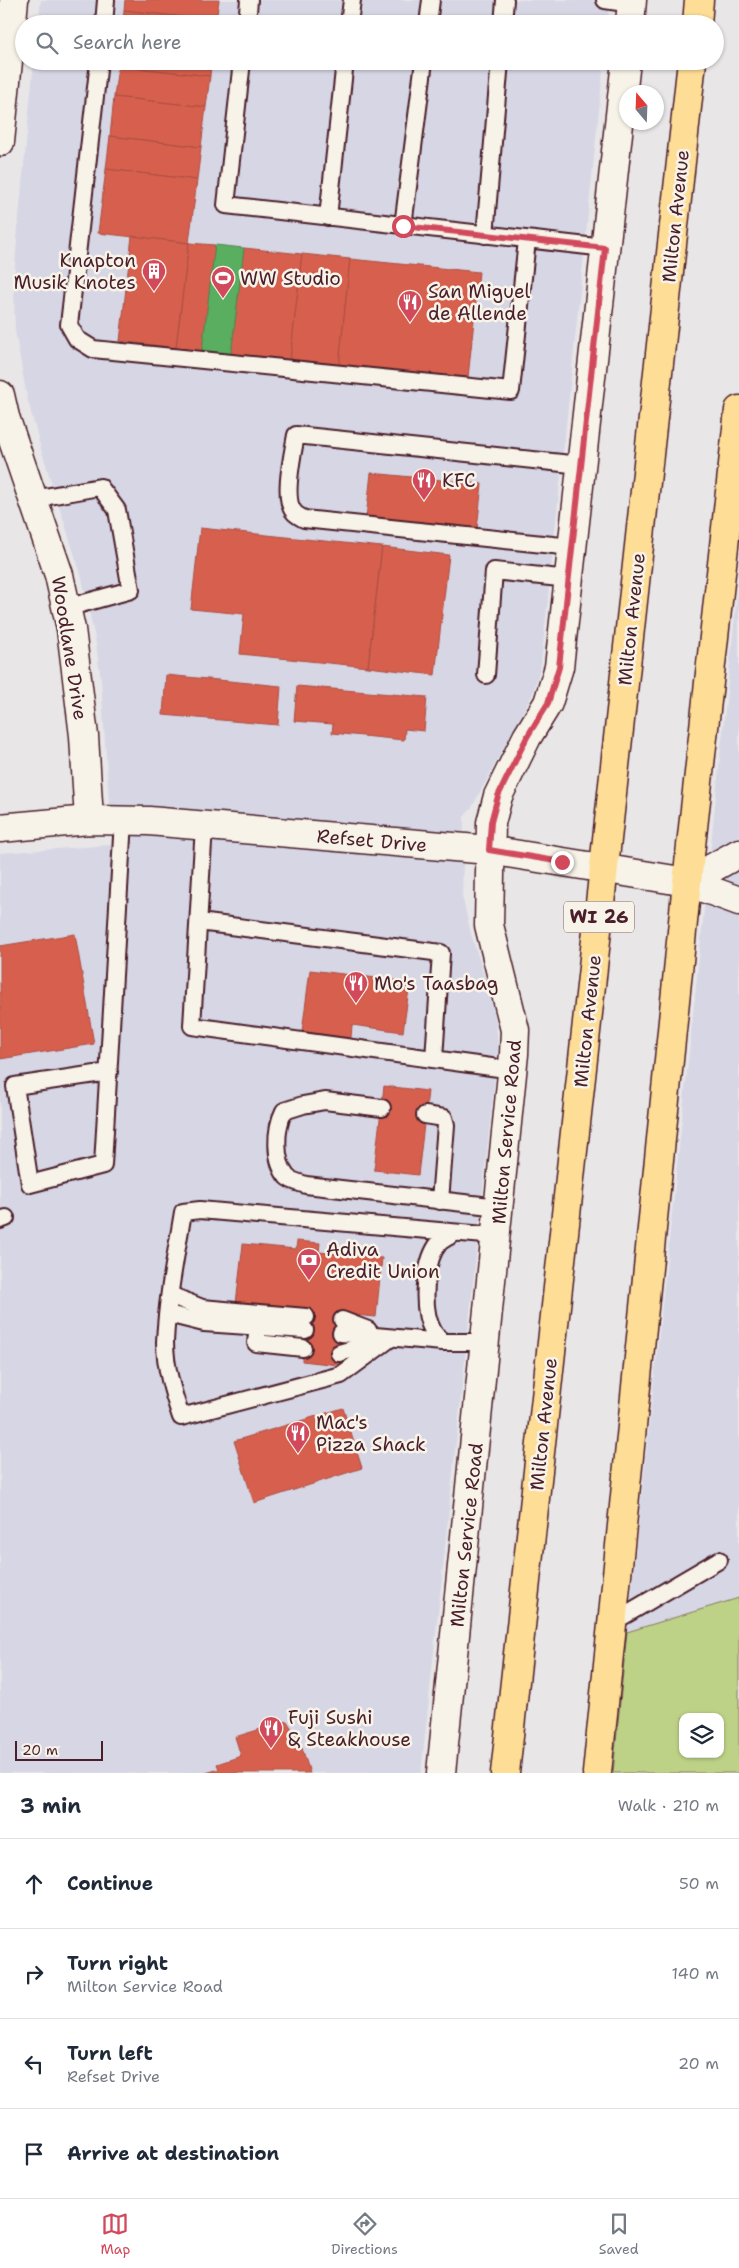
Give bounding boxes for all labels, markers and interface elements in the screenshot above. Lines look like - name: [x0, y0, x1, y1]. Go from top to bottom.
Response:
- search box: [15, 15, 724, 70]
- icon: search: [33, 29, 61, 57]
- text: Search here: [73, 30, 182, 55]
- north arrow: [619, 85, 664, 130]
- street label: Milton Avenue: [656, 148, 695, 284]
- route start: [392, 215, 415, 238]
- place label: Knapton Musik Knotes: [13, 248, 136, 295]
- building icon: Knapton Musik Knotes: [141, 258, 167, 292]
- sports icon: WW Studio: [210, 265, 236, 299]
- place label: WW Studio: [240, 266, 341, 291]
- place label: San Miguel de Allende: [428, 279, 531, 326]
- restaurant icon: San Miguel de Allende: [397, 289, 423, 323]
- restaurant icon: KFC: [411, 467, 437, 501]
- place label: KFC: [442, 468, 476, 493]
- street label: Milton Avenue: [612, 551, 651, 687]
- street label: Woodlane Drive: [46, 574, 93, 722]
- street label: Refset Drive: [316, 823, 428, 858]
- route end: [551, 851, 574, 874]
- road number: WI 26: [564, 902, 634, 932]
- street label: Milton Avenue: [568, 953, 607, 1089]
- restaurant icon: Mo's Taasbag: [343, 970, 369, 1004]
- place label: Mo's Taasbag: [374, 971, 499, 996]
- street label: Milton Service Road: [486, 1039, 527, 1225]
- place label: Adiva Credit Union: [326, 1237, 440, 1284]
- bank icon: Adiva Credit Union: [296, 1247, 322, 1281]
- street label: Milton Avenue: [524, 1356, 563, 1492]
- place label: Mac's Pizza Shack: [316, 1410, 426, 1457]
- restaurant icon: Mac's Pizza Shack: [285, 1420, 311, 1454]
- street label: Milton Service Road: [444, 1442, 489, 1628]
- place label: Fuji Sushi & Steakhouse: [288, 1705, 411, 1752]
- map controls: [679, 1713, 724, 1758]
- button: layers: [679, 1713, 724, 1758]
- restaurant icon: Fuji Sushi & Steakhouse: [258, 1715, 284, 1749]
- scale bar: [15, 1738, 102, 1761]
- text: 20 m: [22, 1741, 58, 1759]
- text: 3 min: [20, 1792, 81, 1820]
- text: Walk · 210 m: [618, 1795, 719, 1816]
- icon: ahead: [20, 1870, 48, 1898]
- text: Continue: [67, 1871, 153, 1896]
- text: 50 m: [679, 1873, 719, 1894]
- text: Turn right: [67, 1951, 168, 1976]
- icon: right: [20, 1960, 48, 1988]
- text: 140 m: [672, 1963, 719, 1984]
- text: Milton Service Road: [67, 1976, 223, 1997]
- text: Turn left: [67, 2041, 153, 2066]
- icon: left: [20, 2050, 48, 2078]
- text: 20 m: [678, 2053, 719, 2074]
- text: Refset Drive: [67, 2066, 160, 2087]
- icon: arrive: [20, 2140, 48, 2168]
- text: Arrive at destination: [67, 2141, 279, 2166]
- tab: Map: [100, 2210, 130, 2258]
- tab: Directions: [331, 2210, 398, 2258]
- tab: Saved: [599, 2210, 639, 2258]

